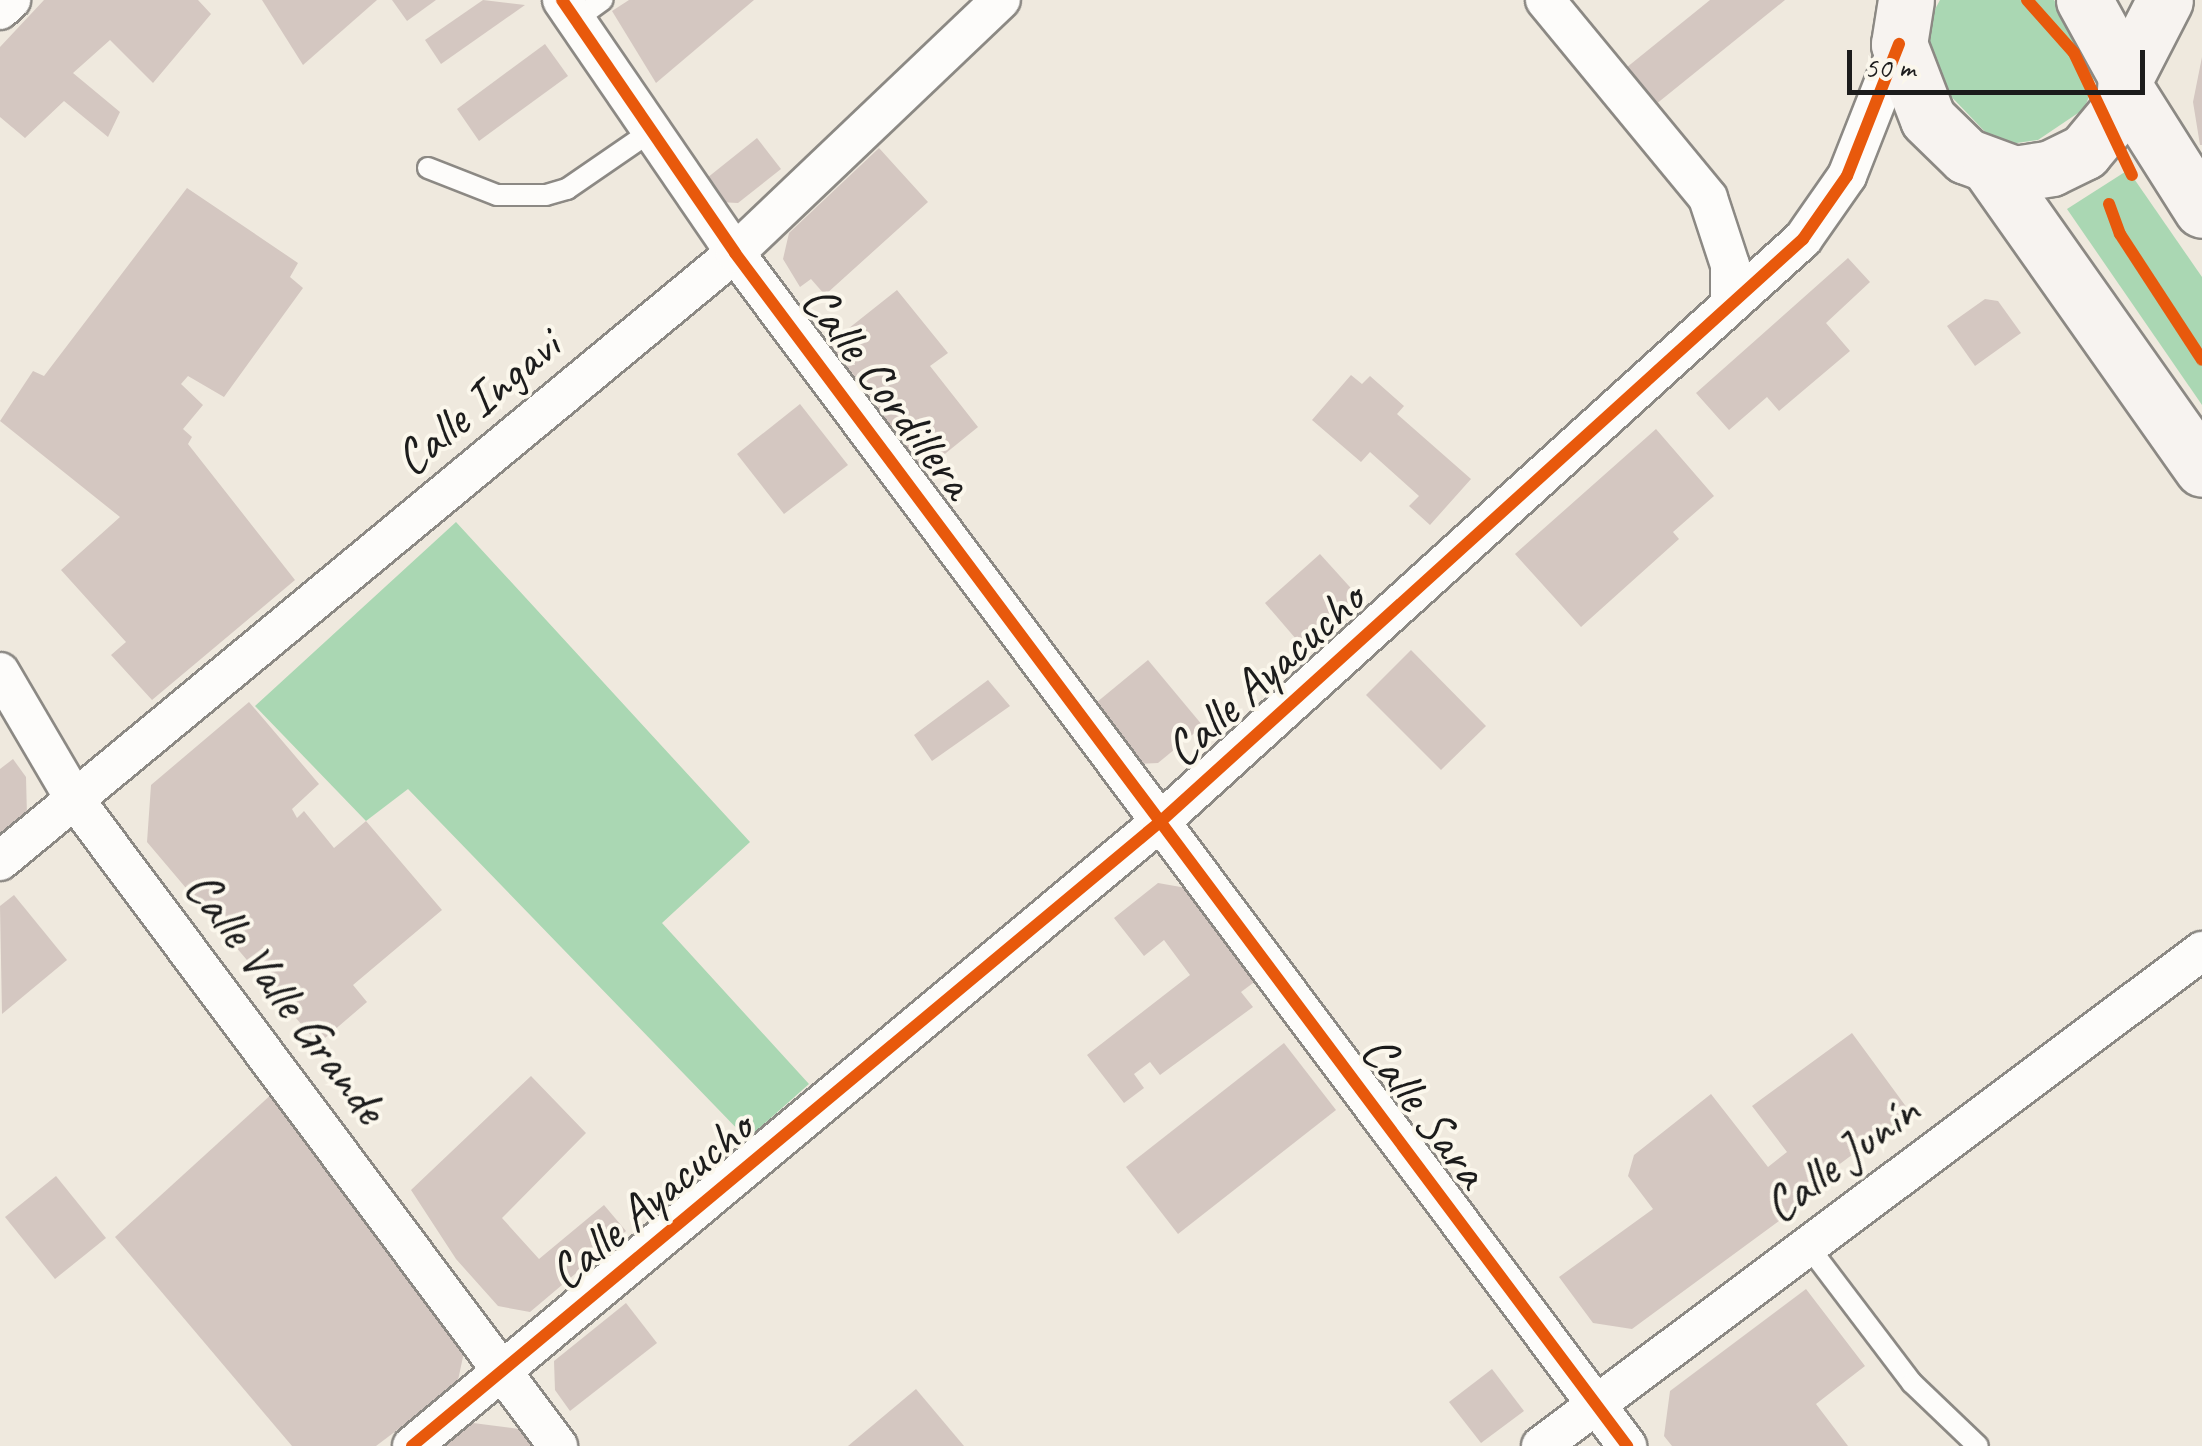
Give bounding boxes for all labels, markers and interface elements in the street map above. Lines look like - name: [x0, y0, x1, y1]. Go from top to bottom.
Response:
- scale bar: [1852, 30, 2150, 92]
- text: 50 m: [1864, 48, 1915, 86]
- street label: Calle Cordillera: [788, 272, 988, 510]
- street label: Calle Ingavi: [382, 315, 572, 489]
- street label: Calle Ayacucho: [1151, 568, 1377, 780]
- street label: Calle Valle Grande: [171, 858, 401, 1136]
- street label: Calle Sara: [1349, 1023, 1501, 1199]
- street label: Calle Junín: [1752, 1081, 1930, 1235]
- street label: Calle Ayacucho: [535, 1097, 765, 1303]

